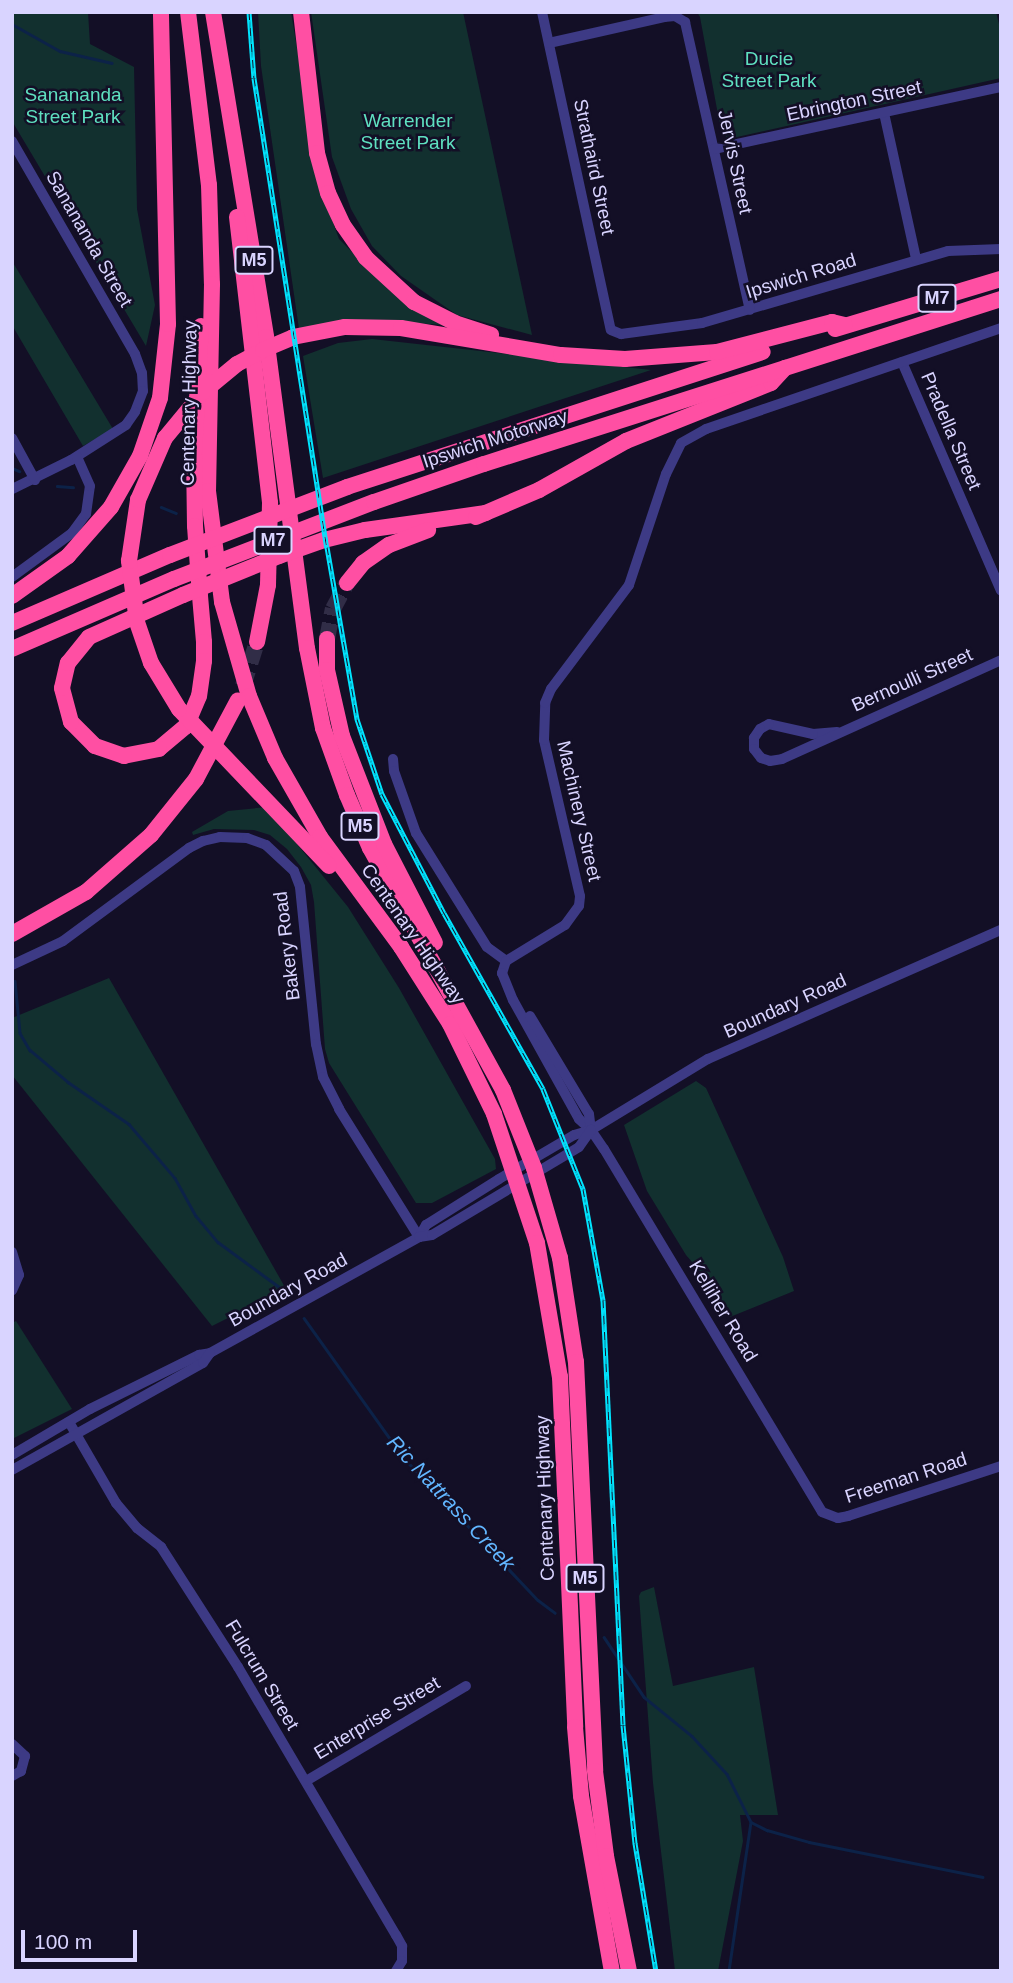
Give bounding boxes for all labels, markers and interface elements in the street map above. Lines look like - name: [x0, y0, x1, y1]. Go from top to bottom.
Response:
- park label: Ducie Street Park: [721, 48, 817, 92]
- street label: Ebrington Street: [784, 76, 924, 126]
- park label: Sanananda Street Park: [24, 84, 122, 128]
- street label: Strathaird Street: [568, 97, 620, 237]
- street label: Jervis Street: [713, 108, 757, 216]
- park label: Warrender Street Park: [360, 110, 456, 154]
- street label: Sanananda Street: [41, 167, 137, 311]
- road number: M5: [233, 246, 275, 274]
- street label: Ipswich Road: [743, 248, 859, 304]
- road number: M7: [916, 284, 958, 312]
- street label: Centenary Highway: [176, 320, 202, 486]
- street label: Pradella Street: [916, 369, 986, 493]
- street label: Ipswich Motorway: [420, 405, 570, 473]
- road number: M7: [252, 526, 294, 554]
- street label: Bernoulli Street: [848, 643, 976, 717]
- street label: Machinery Street: [552, 738, 606, 884]
- road number: M5: [339, 812, 381, 840]
- street label: Centenary Highway: [356, 860, 470, 1008]
- street label: Bakery Road: [269, 890, 305, 1002]
- street label: Boundary Road: [720, 969, 850, 1043]
- street label: Boundary Road: [225, 1248, 351, 1332]
- street label: Kelliher Road: [684, 1256, 762, 1366]
- street label: Centenary Highway: [531, 1415, 559, 1581]
- water label: Ric Nattrass Creek: [382, 1430, 520, 1576]
- street label: Freeman Road: [842, 1448, 970, 1508]
- road number: M5: [564, 1563, 606, 1592]
- street label: Fulcrum Street: [220, 1616, 304, 1734]
- street label: Enterprise Street: [310, 1672, 444, 1764]
- scale bar: [24, 1916, 140, 1960]
- text: 100 m: [34, 1930, 92, 1953]

